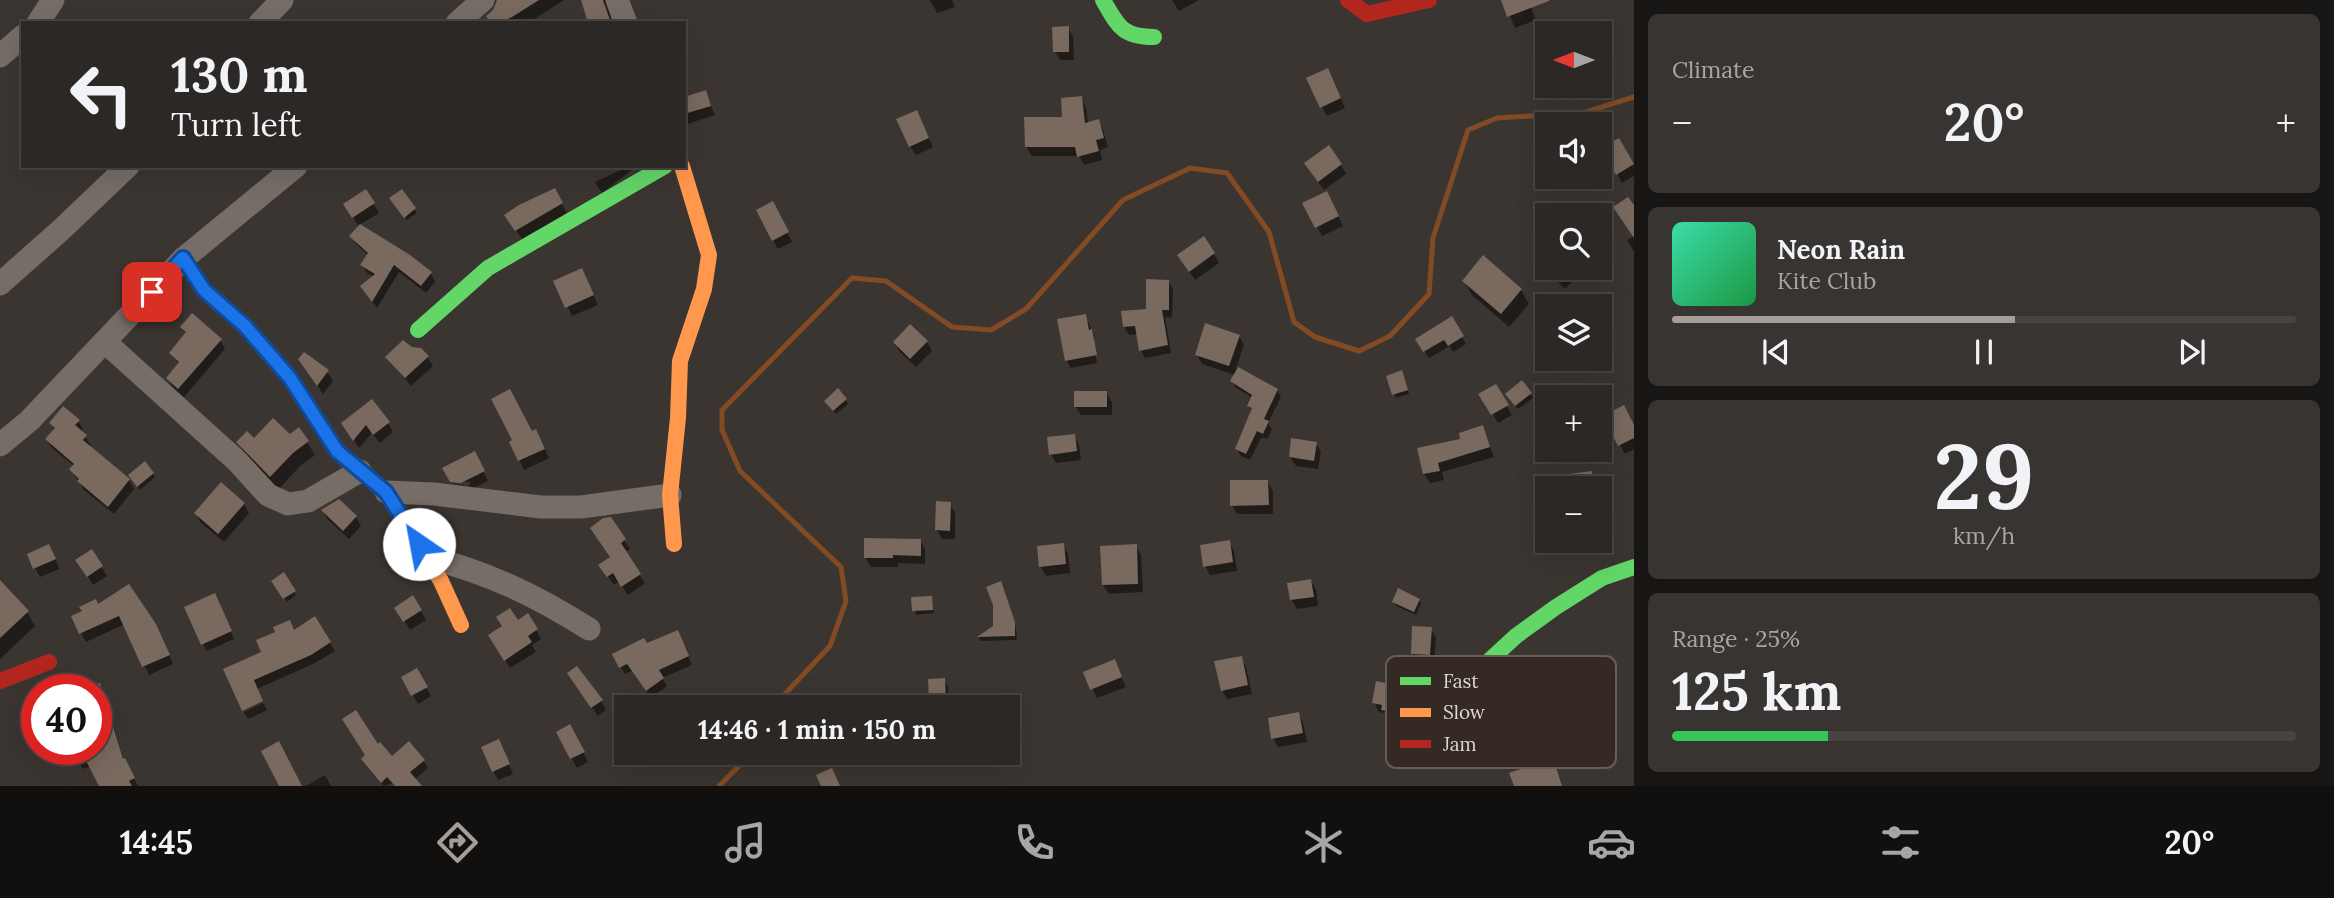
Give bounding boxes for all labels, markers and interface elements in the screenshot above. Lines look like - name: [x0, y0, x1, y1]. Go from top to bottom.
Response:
- north arrow: [1535, 21, 1612, 98]
- map controls: [1535, 21, 1612, 553]
- text: 130 m: [171, 43, 307, 105]
- icon: left: [56, 49, 147, 140]
- text: Climate: [1672, 55, 1754, 84]
- text: 20°: [1944, 89, 2024, 155]
- text: −: [1672, 99, 1692, 147]
- text: +: [2276, 99, 2296, 147]
- text: Turn left: [171, 104, 301, 145]
- button: sound: [1535, 112, 1612, 189]
- button: search: [1535, 203, 1612, 280]
- text: Neon Rain: [1777, 233, 1905, 266]
- pin: [122, 262, 182, 322]
- text: Kite Club: [1777, 266, 1876, 295]
- icon: arrive: [133, 273, 171, 311]
- button: layers: [1535, 294, 1612, 371]
- icon: previous: [1757, 333, 1795, 371]
- icon: pause: [1965, 333, 2003, 371]
- icon: next: [2173, 333, 2211, 371]
- button: +: [1535, 385, 1612, 462]
- text: 29: [1934, 417, 2034, 534]
- button: −: [1535, 476, 1612, 553]
- position arrow: [382, 507, 456, 581]
- text: km/h: [1953, 521, 2015, 550]
- text: Range · 25%: [1672, 624, 1800, 653]
- legend: [1386, 656, 1616, 768]
- text: 125 km: [1672, 658, 1841, 724]
- text: Fast: [1443, 669, 1479, 693]
- speed limit sign: 40: [21, 674, 112, 765]
- text: Slow: [1443, 700, 1486, 724]
- text: 14:46 · 1 min · 150 m: [698, 713, 936, 746]
- text: Jam: [1442, 732, 1477, 756]
- icon: directions: [433, 818, 482, 867]
- icon: music: [721, 818, 770, 867]
- icon: phone: [1010, 818, 1059, 867]
- icon: climate: [1299, 818, 1348, 867]
- icon: car: [1587, 818, 1636, 867]
- icon: filters: [1876, 818, 1925, 867]
- text: 14:45: [120, 822, 193, 863]
- text: 20°: [2164, 822, 2214, 863]

